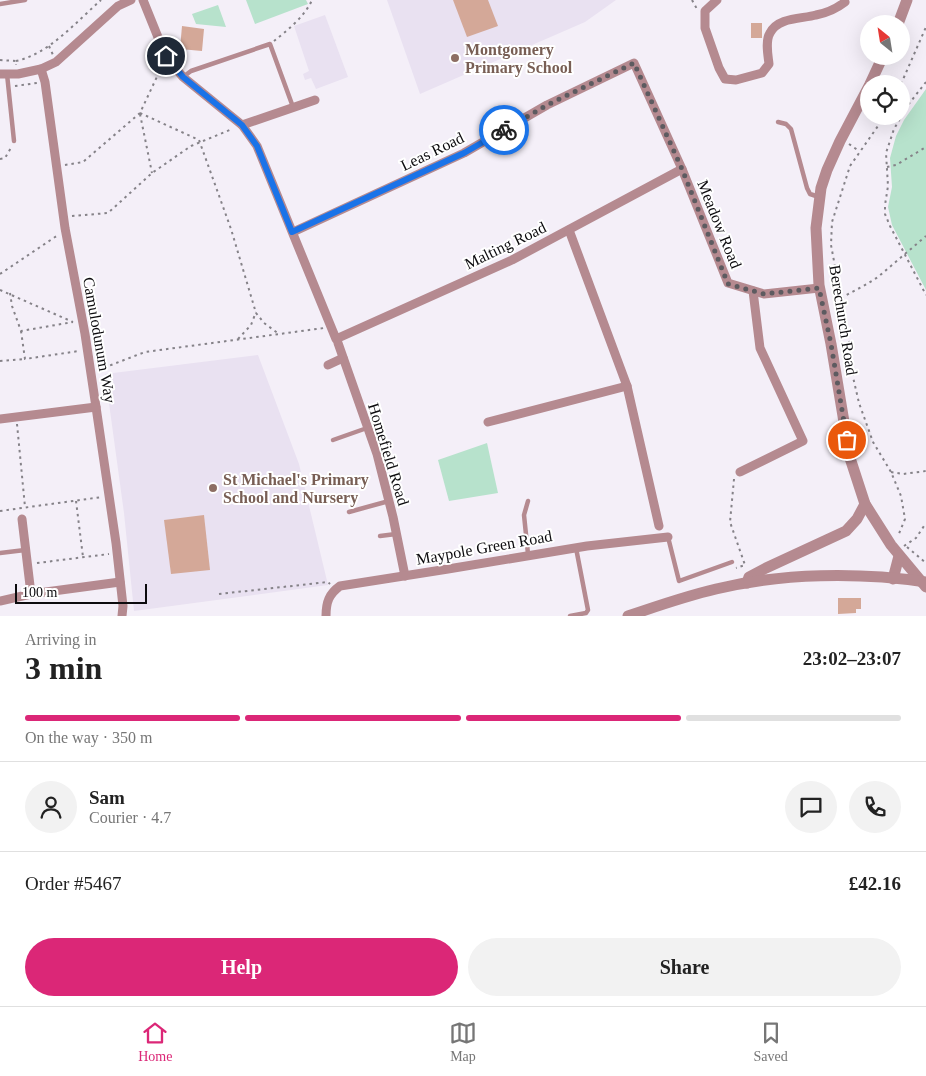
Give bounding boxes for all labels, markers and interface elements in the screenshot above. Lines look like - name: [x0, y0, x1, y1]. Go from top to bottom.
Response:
- north arrow: [860, 15, 910, 65]
- map controls: [860, 15, 910, 125]
- pin: [145, 35, 187, 77]
- place label: Montgomery Primary School: [465, 41, 573, 77]
- icon: home: [152, 42, 180, 70]
- marker: Montgomery Primary School: [449, 52, 461, 64]
- button: locate: [860, 75, 910, 125]
- courier: [479, 105, 529, 155]
- icon: bike: [490, 116, 518, 144]
- street label: Leas Road: [398, 129, 466, 174]
- street label: Meadow Road: [694, 178, 745, 271]
- street label: Malting Road: [462, 218, 549, 273]
- street label: Berechurch Road: [826, 264, 861, 376]
- street label: Camulodunum Way: [79, 276, 119, 405]
- street label: Homefield Road: [365, 401, 412, 507]
- pin: [826, 419, 868, 461]
- icon: bag: [833, 426, 861, 454]
- place label: St Michael's Primary School and Nursery: [223, 471, 369, 507]
- marker: St Michael's Primary School and Nursery: [207, 482, 219, 494]
- street label: Maypole Green Road: [415, 527, 554, 569]
- scale bar: [15, 581, 148, 604]
- text: 100 m: [22, 585, 57, 600]
- text: Arriving in: [25, 631, 97, 648]
- text: 23:02–23:07: [803, 648, 901, 669]
- text: 3 min: [25, 650, 102, 686]
- text: On the way · 350 m: [25, 729, 153, 746]
- button: person: [25, 781, 77, 833]
- button: chat: [785, 781, 837, 833]
- button: phone: [849, 781, 901, 833]
- text: Sam: [89, 787, 125, 808]
- text: Courier · 4.7: [89, 809, 171, 826]
- text: Order #5467: [25, 873, 122, 894]
- text: £42.16: [849, 873, 901, 894]
- button: Help: [25, 938, 458, 996]
- button: Share: [468, 938, 901, 996]
- tab: Home: [138, 1019, 172, 1065]
- tab: Map: [449, 1019, 477, 1065]
- tab: Saved: [754, 1019, 788, 1065]

